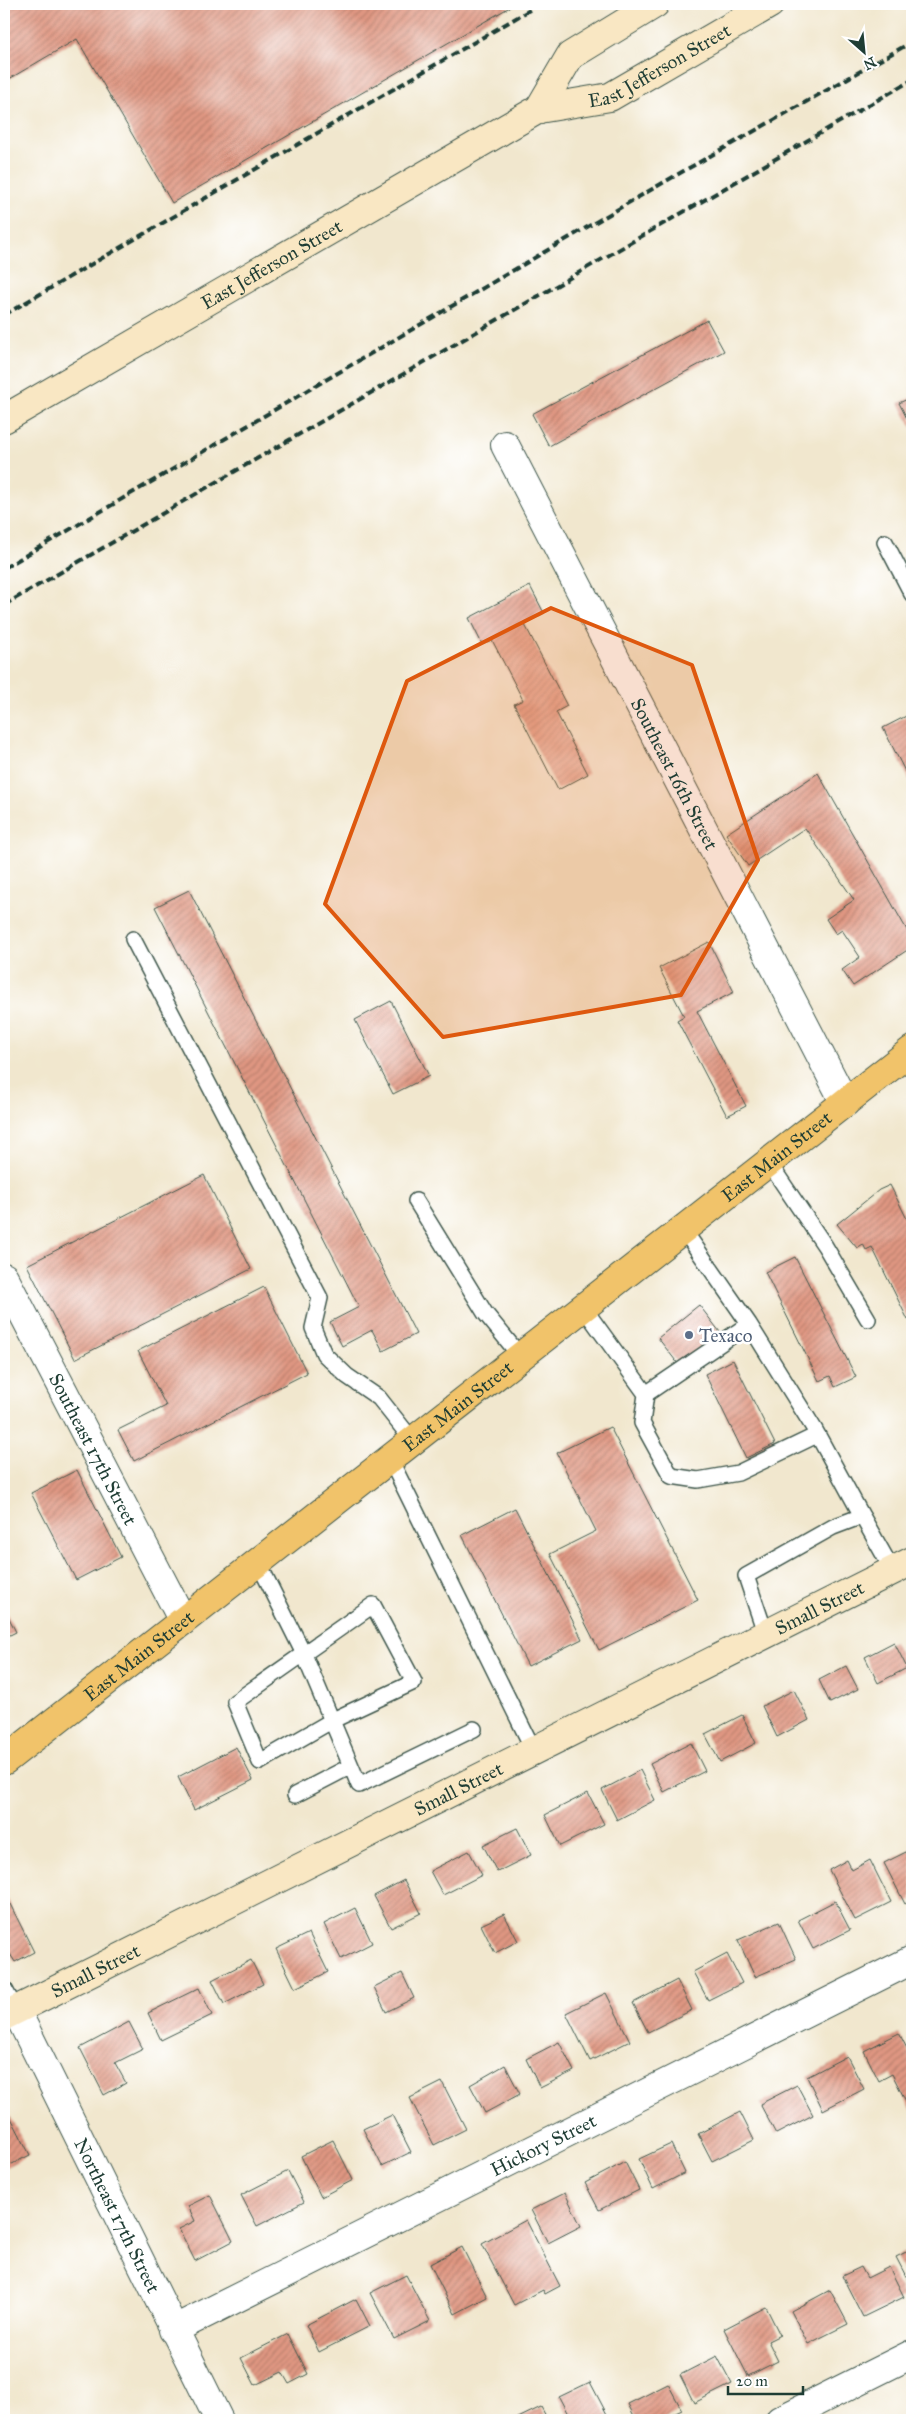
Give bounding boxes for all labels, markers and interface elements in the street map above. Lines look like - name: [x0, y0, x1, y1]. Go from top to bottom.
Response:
- street label: East Jefferson Street: [586, 18, 735, 112]
- north arrow: [838, 28, 888, 78]
- text: N: [860, 53, 879, 73]
- street label: East Jefferson Street: [197, 214, 346, 314]
- street label: Southeast 16th Street: [626, 694, 724, 854]
- street label: East Main Street: [717, 1106, 836, 1207]
- place label: Texaco: [699, 1324, 753, 1347]
- marker: Texaco: [683, 1329, 695, 1341]
- street label: East Main Street: [398, 1355, 518, 1456]
- street label: Southeast 17th Street: [45, 1369, 143, 1529]
- street label: Small Street: [771, 1575, 868, 1639]
- street label: East Main Street: [79, 1605, 199, 1706]
- street label: Small Street: [410, 1756, 507, 1820]
- street label: Small Street: [47, 1938, 144, 2002]
- street label: Hickory Street: [486, 2108, 600, 2181]
- street label: Northeast 17th Street: [70, 2134, 166, 2297]
- scale bar: [728, 2364, 804, 2396]
- text: 20 m: [736, 2372, 768, 2390]

